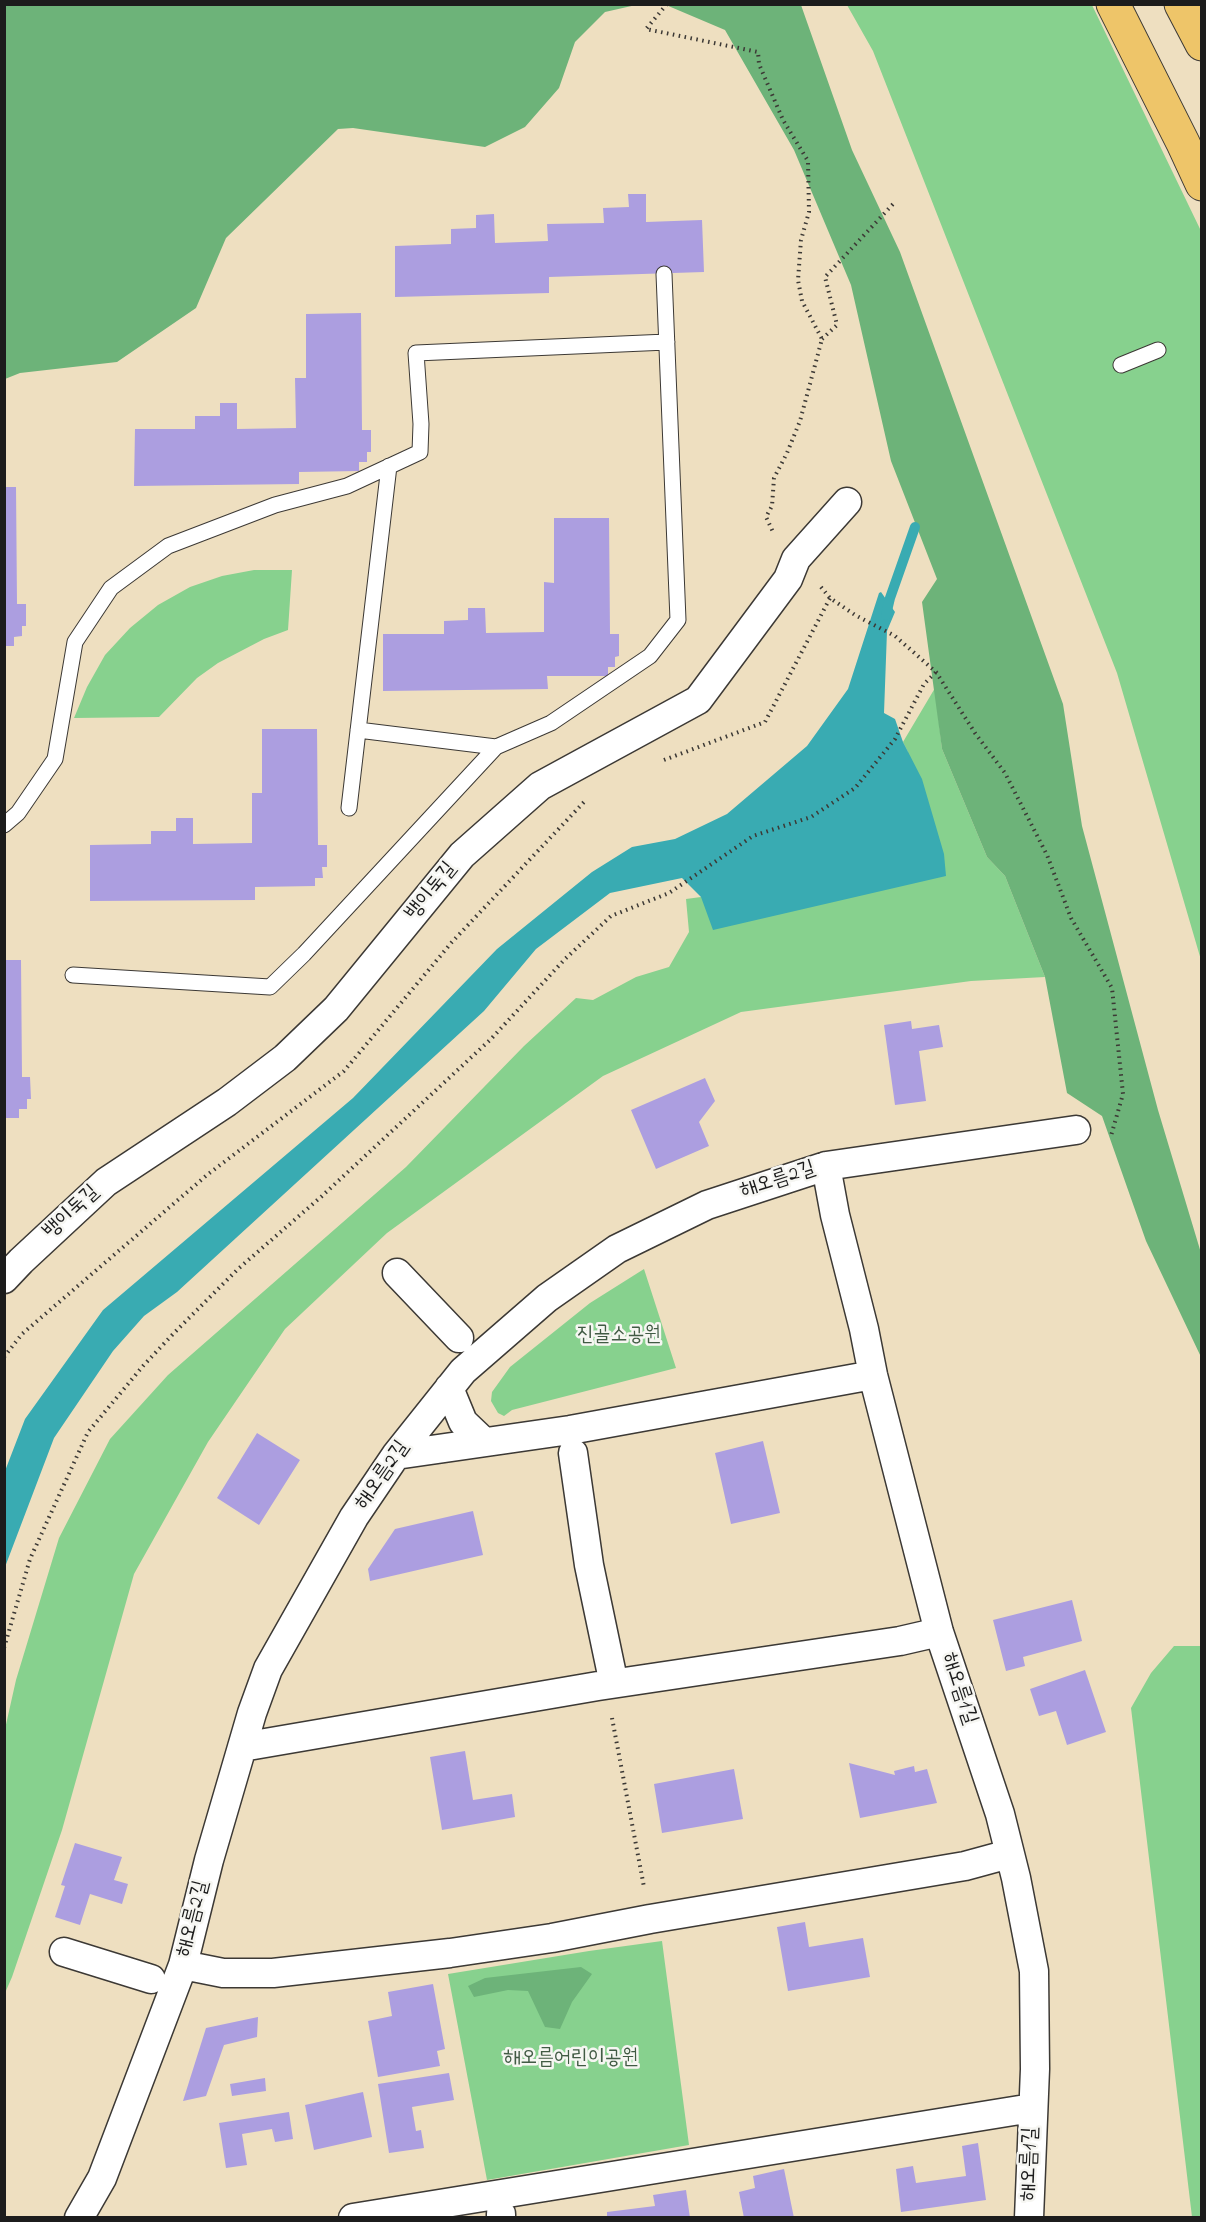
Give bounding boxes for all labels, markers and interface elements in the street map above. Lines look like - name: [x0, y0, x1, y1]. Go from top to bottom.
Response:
- street label: 뱅이둑길: [401, 858, 463, 926]
- street label: 해오름2길: [737, 1157, 819, 1205]
- street label: 뱅이둑길: [39, 1181, 105, 1245]
- park label: 진골소공원: [577, 1324, 661, 1350]
- street label: 해오름2길: [350, 1437, 416, 1515]
- street label: 해오름1길: [935, 1650, 981, 1728]
- street label: 해오름2길: [172, 1878, 216, 1960]
- park label: 해오름어린이공원: [503, 2047, 639, 2073]
- street label: 해오름1길: [1017, 2126, 1045, 2202]

